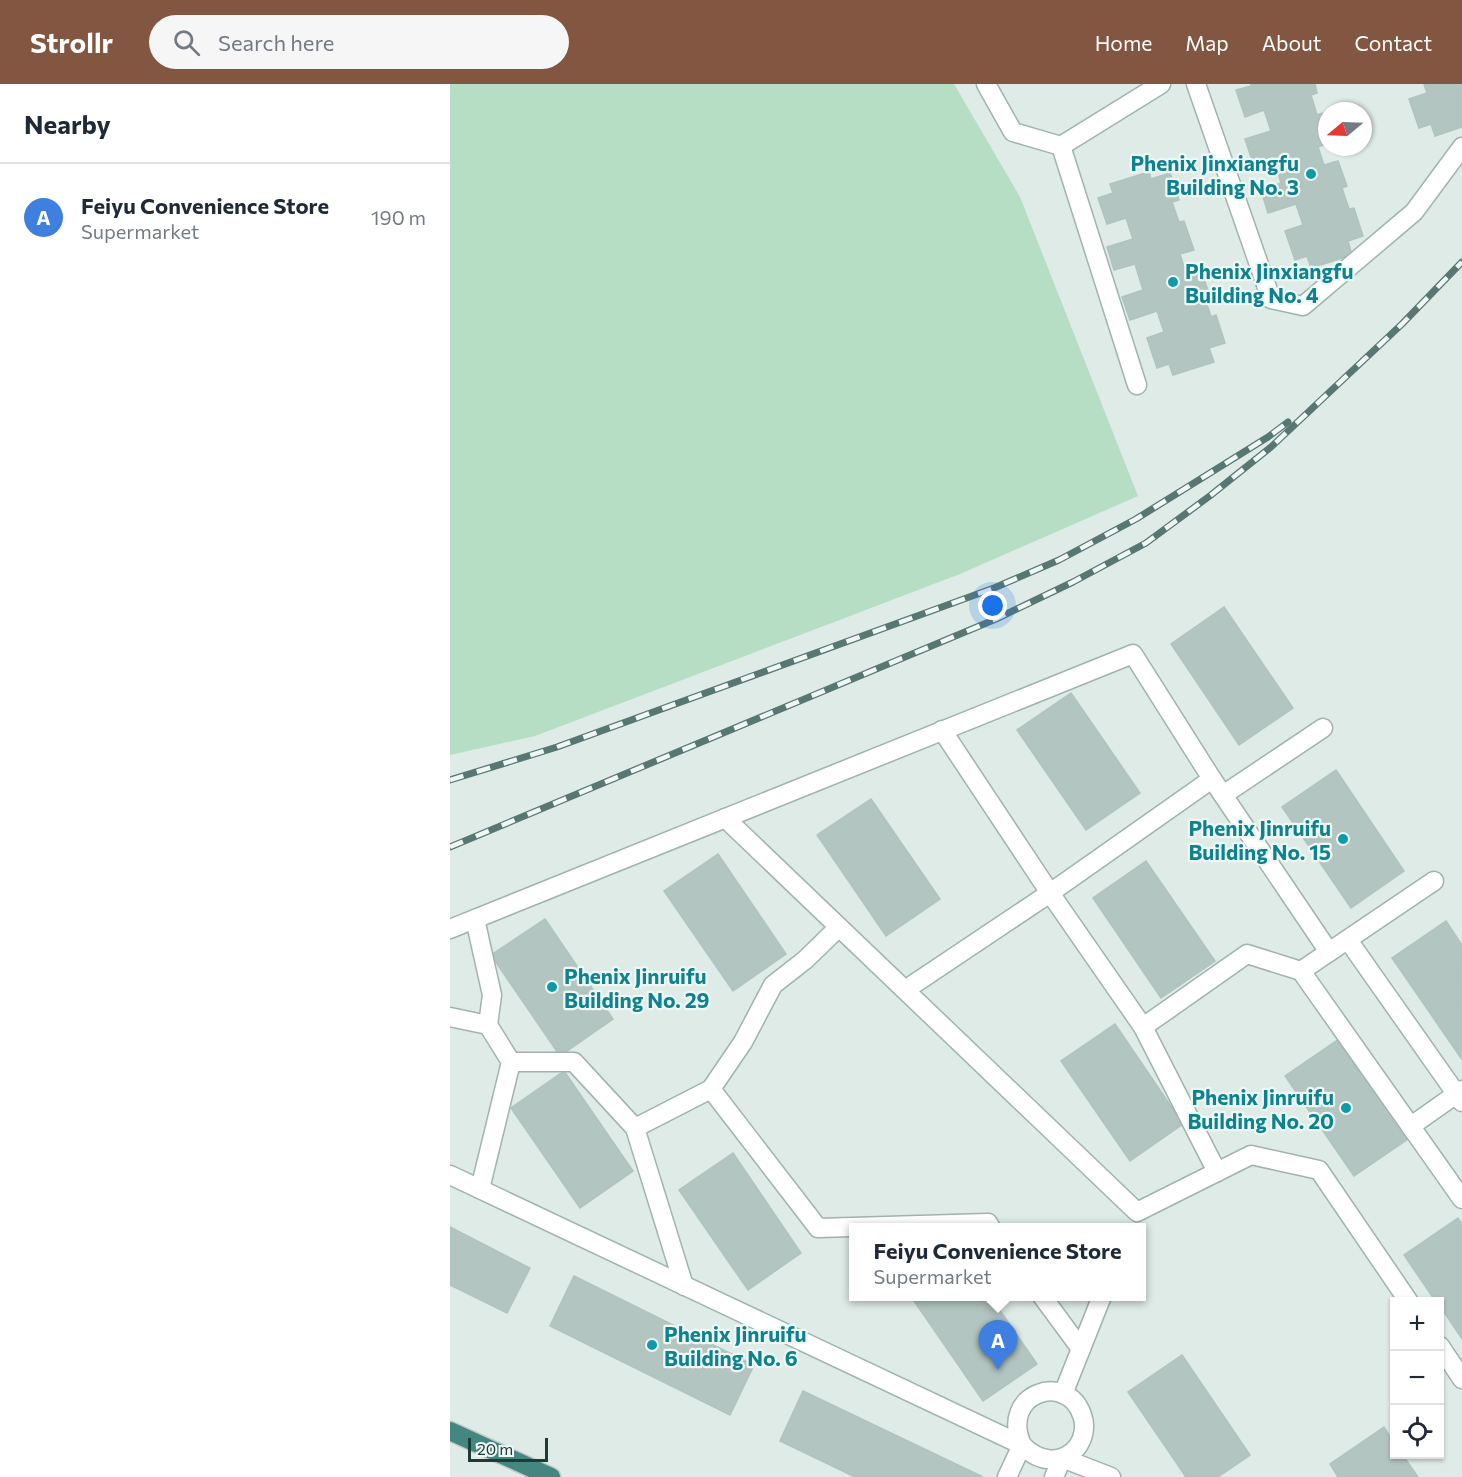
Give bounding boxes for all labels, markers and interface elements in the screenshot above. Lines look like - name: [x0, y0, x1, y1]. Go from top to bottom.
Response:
- search box: [149, 15, 569, 69]
- text: Strollr: [30, 25, 113, 59]
- icon: search: [170, 26, 203, 59]
- text: Search here: [218, 29, 334, 56]
- text: Home: [1095, 30, 1152, 55]
- text: Map: [1185, 30, 1229, 55]
- text: About: [1262, 30, 1321, 55]
- text: Contact: [1354, 30, 1432, 55]
- north arrow: [1318, 102, 1372, 156]
- text: Nearby: [24, 108, 111, 139]
- place label: Phenix Jinxiangfu Building No. 3: [1130, 150, 1299, 199]
- marker: Phenix Jinxiangfu Building No. 3: [1304, 167, 1318, 181]
- text: Feiyu Convenience Store: [81, 192, 329, 219]
- text: A: [36, 205, 51, 229]
- text: 190 m: [371, 205, 426, 229]
- text: Supermarket: [81, 219, 199, 243]
- place label: Phenix Jinxiangfu Building No. 4: [1185, 258, 1354, 307]
- marker: Phenix Jinxiangfu Building No. 4: [1166, 275, 1180, 289]
- your location: [978, 591, 1007, 620]
- place label: Phenix Jinruifu Building No. 15: [1188, 815, 1331, 864]
- marker: Phenix Jinruifu Building No. 15: [1336, 832, 1350, 846]
- place label: Phenix Jinruifu Building No. 29: [564, 963, 710, 1012]
- marker: Phenix Jinruifu Building No. 29: [545, 980, 559, 994]
- place label: Phenix Jinruifu Building No. 20: [1187, 1084, 1334, 1133]
- marker: Phenix Jinruifu Building No. 20: [1339, 1101, 1353, 1115]
- popup: [849, 1223, 1146, 1301]
- text: Feiyu Convenience Store: [874, 1237, 1121, 1264]
- text: Supermarket: [874, 1264, 992, 1288]
- map controls: [1390, 1297, 1444, 1459]
- button: +: [1390, 1297, 1444, 1351]
- pin: A: [978, 1320, 1018, 1370]
- place label: Phenix Jinruifu Building No. 6: [664, 1321, 807, 1370]
- marker: Phenix Jinruifu Building No. 6: [645, 1338, 659, 1352]
- button: −: [1390, 1351, 1444, 1405]
- button: locate: [1390, 1405, 1444, 1459]
- scale bar: [468, 1435, 548, 1462]
- text: 20 m: [477, 1439, 513, 1458]

